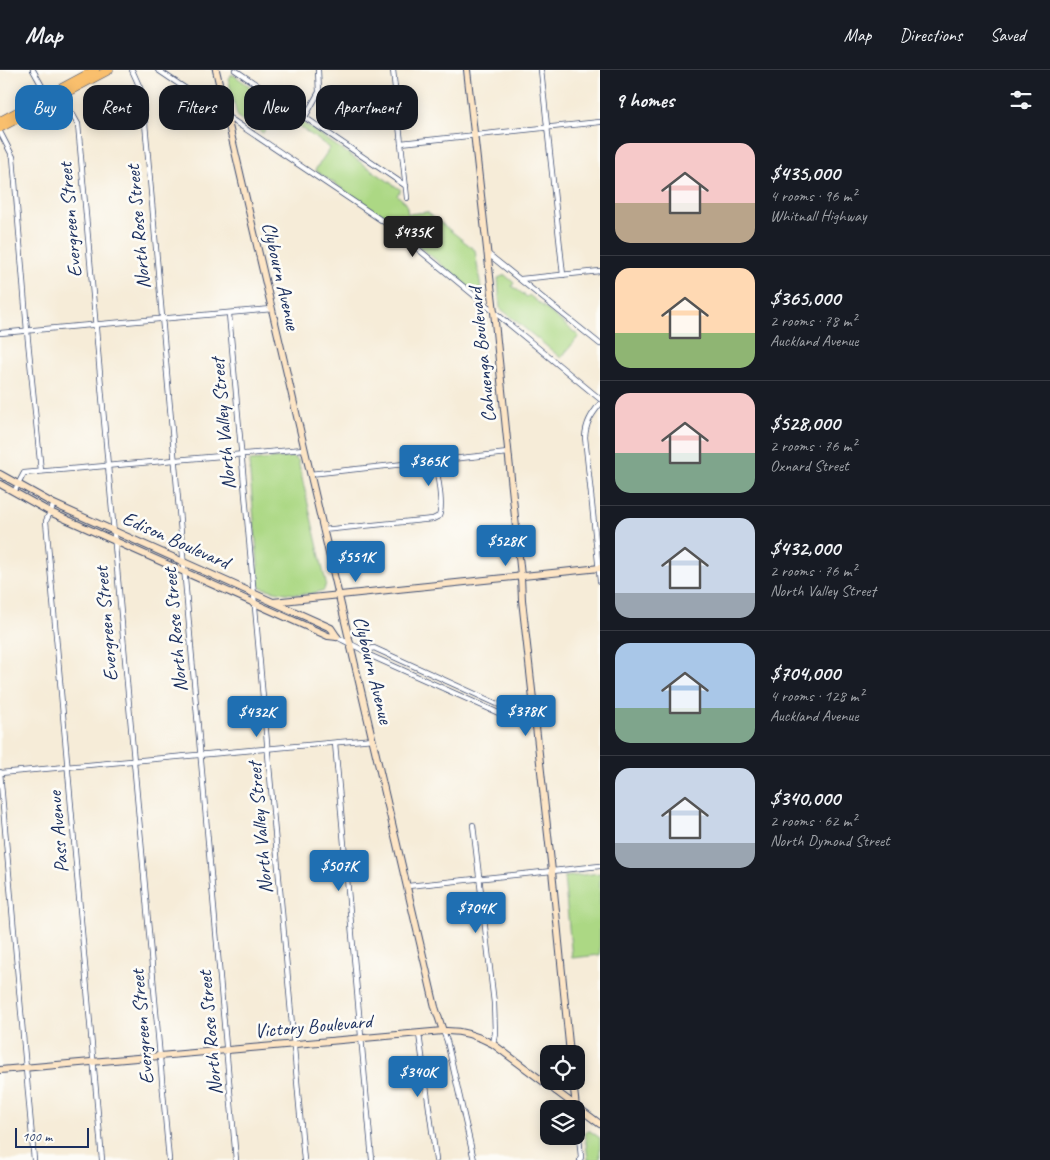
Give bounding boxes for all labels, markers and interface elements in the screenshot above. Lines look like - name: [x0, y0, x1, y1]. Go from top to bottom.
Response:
- text: Map: [25, 20, 62, 50]
- text: Map: [844, 24, 871, 46]
- text: Directions: [899, 24, 962, 46]
- text: Saved: [990, 24, 1025, 46]
- chip: Buy: [15, 85, 73, 130]
- chip: Rent: [83, 85, 149, 130]
- chip: Filters: [159, 85, 234, 130]
- chip: New: [244, 85, 306, 130]
- chip: Apartment: [316, 85, 418, 130]
- icon: filters: [1007, 86, 1035, 114]
- text: 9 homes: [615, 87, 674, 113]
- street label: Evergreen Street: [52, 159, 87, 278]
- text: $435,000: [770, 160, 840, 186]
- street label: North Rose Street: [120, 161, 156, 290]
- icon: home: [655, 163, 715, 223]
- text: 4 rooms · 96 m²: [770, 186, 856, 206]
- text: Whitnall Highway: [770, 206, 866, 226]
- pin: $435K: [378, 216, 448, 258]
- street label: Clybourn Avenue: [256, 220, 306, 334]
- text: $435K: [395, 222, 431, 242]
- street label: Cahuenga Boulevard: [462, 283, 502, 424]
- text: $365,000: [770, 285, 840, 311]
- icon: home: [655, 288, 715, 348]
- text: 2 rooms · 78 m²: [770, 311, 856, 331]
- text: Auckland Avenue: [770, 331, 858, 351]
- street label: North Valley Street: [204, 354, 241, 491]
- text: $528,000: [770, 410, 840, 436]
- icon: home: [655, 413, 715, 473]
- text: 2 rooms · 76 m²: [770, 436, 856, 456]
- pin: $365K: [394, 444, 464, 487]
- text: $365K: [410, 451, 448, 471]
- text: Oxnard Street: [770, 456, 849, 476]
- street label: Edison Boulevard: [119, 505, 236, 576]
- pin: $528K: [471, 524, 541, 567]
- text: $528K: [488, 531, 524, 551]
- text: $432,000: [770, 535, 840, 561]
- icon: home: [655, 538, 715, 598]
- pin: $551K: [321, 540, 391, 583]
- text: $551K: [338, 547, 374, 567]
- text: 2 rooms · 76 m²: [770, 561, 856, 581]
- street label: Evergreen Street: [88, 563, 123, 682]
- street label: North Rose Street: [157, 564, 193, 693]
- text: North Valley Street: [770, 581, 876, 601]
- street label: Clybourn Avenue: [348, 614, 399, 728]
- text: $704,000: [770, 660, 840, 686]
- icon: home: [655, 663, 715, 723]
- text: 4 rooms · 128 m²: [770, 686, 864, 706]
- pin: $378K: [491, 694, 561, 737]
- pin: $432K: [222, 696, 292, 738]
- text: $378K: [508, 701, 544, 721]
- text: $432K: [239, 702, 275, 722]
- text: Auckland Avenue: [770, 706, 858, 726]
- street label: North Valley Street: [241, 758, 278, 895]
- text: $340,000: [770, 785, 840, 811]
- icon: home: [655, 788, 715, 848]
- street label: Pass Avenue: [42, 789, 74, 874]
- text: 2 rooms · 62 m²: [770, 811, 856, 831]
- text: North Dymond Street: [770, 831, 889, 851]
- pin: $507K: [304, 850, 374, 892]
- text: $507K: [321, 856, 357, 876]
- pin: $704K: [441, 892, 511, 934]
- text: $704K: [458, 898, 494, 918]
- street label: Evergreen Street: [124, 966, 159, 1085]
- street label: North Rose Street: [192, 967, 228, 1096]
- street label: Victory Boulevard: [253, 1008, 376, 1044]
- map controls: [540, 1045, 585, 1145]
- button: locate: [540, 1045, 585, 1090]
- pin: $340K: [383, 1056, 453, 1098]
- text: $340K: [400, 1062, 436, 1082]
- button: layers: [540, 1100, 585, 1145]
- scale bar: [15, 1125, 89, 1148]
- text: 100 m: [22, 1128, 52, 1145]

